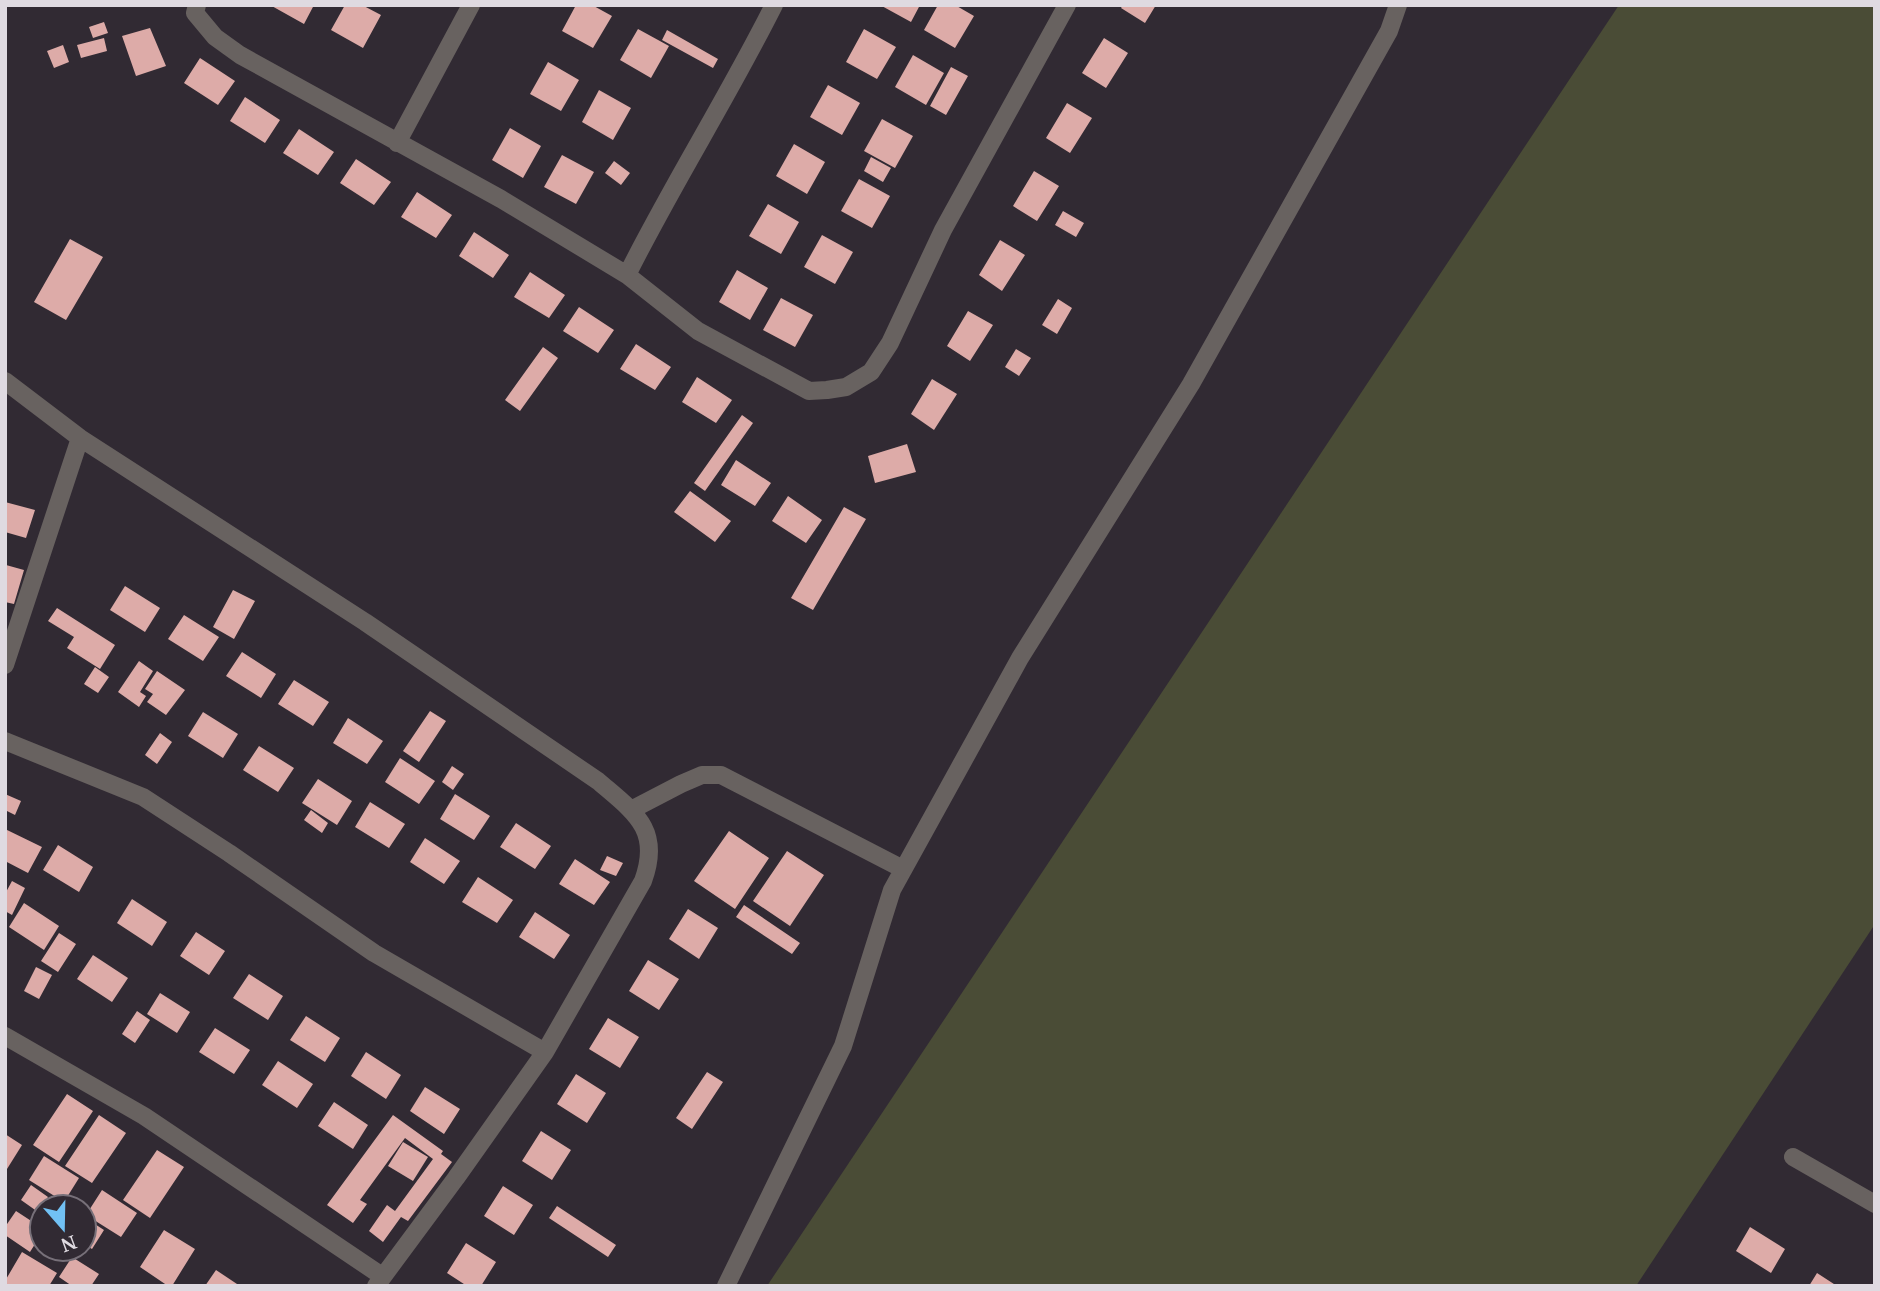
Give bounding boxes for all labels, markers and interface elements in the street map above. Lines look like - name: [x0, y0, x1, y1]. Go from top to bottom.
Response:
- north arrow: [28, 1193, 98, 1263]
- text: N: [57, 1229, 80, 1259]

